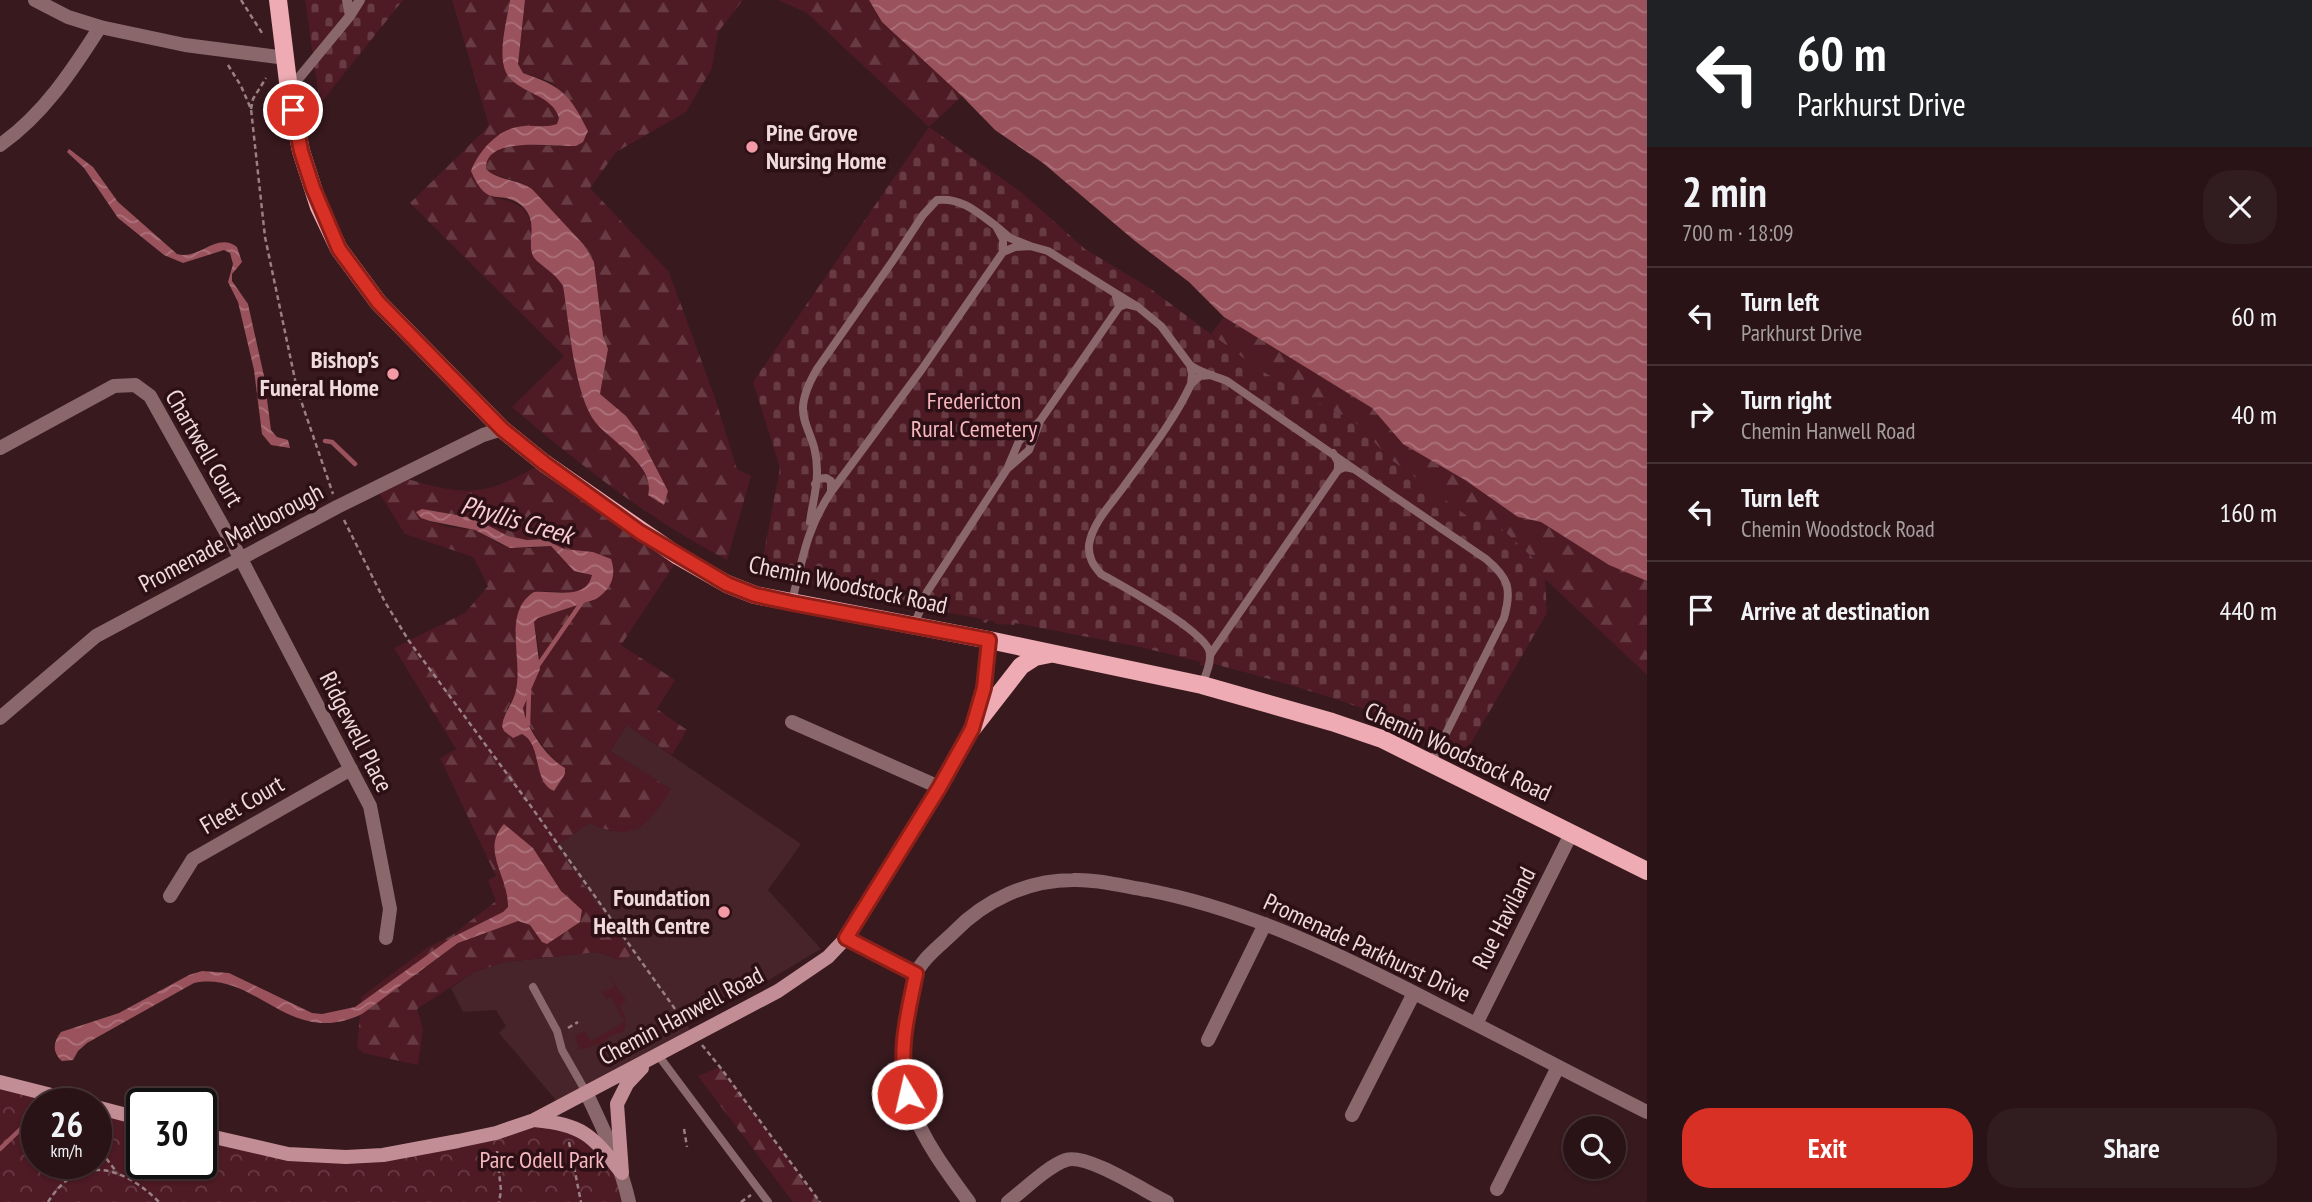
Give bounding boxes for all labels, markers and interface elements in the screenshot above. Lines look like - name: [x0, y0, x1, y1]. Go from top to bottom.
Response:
- text: 60 m: [1797, 21, 1886, 85]
- icon: left: [1682, 28, 1773, 119]
- pin: [263, 80, 323, 140]
- text: Parkhurst Drive: [1797, 83, 1966, 125]
- icon: arrive: [274, 91, 312, 129]
- place label: Pine Grove Nursing Home: [766, 117, 886, 176]
- marker: Pine Grove Nursing Home: [744, 139, 760, 155]
- text: 2 min: [1682, 164, 1767, 219]
- button: close: [2203, 170, 2277, 244]
- text: 700 m · 18:09: [1682, 218, 1794, 247]
- text: Turn left: [1741, 285, 1819, 318]
- icon: left: [1682, 297, 1720, 335]
- text: 60 m: [2231, 300, 2277, 333]
- text: Parkhurst Drive: [1741, 318, 1862, 347]
- place label: Bishop's Funeral Home: [260, 344, 379, 403]
- marker: Bishop's Funeral Home: [385, 366, 401, 382]
- text: Turn right: [1741, 383, 1832, 416]
- street label: Chartwell Court: [159, 384, 251, 512]
- park label: Fredericton Rural Cemetery: [911, 385, 1037, 444]
- icon: right: [1682, 395, 1720, 433]
- text: 40 m: [2231, 398, 2277, 431]
- text: Chemin Hanwell Road: [1741, 416, 1915, 445]
- street label: Promenade Marlborough: [133, 476, 328, 599]
- text: Turn left: [1741, 481, 1819, 514]
- water label: Phyllis Creek: [457, 488, 580, 552]
- icon: left: [1682, 493, 1720, 531]
- text: 160 m: [2219, 496, 2277, 529]
- text: Chemin Woodstock Road: [1741, 514, 1935, 543]
- street label: Chemin Woodstock Road: [746, 548, 950, 621]
- icon: arrive: [1682, 591, 1720, 629]
- text: Arrive at destination: [1741, 594, 1930, 627]
- text: 440 m: [2219, 594, 2277, 627]
- street label: Ridgewell Place: [313, 666, 400, 797]
- street label: Chemin Woodstock Road: [1360, 695, 1556, 808]
- street label: Fleet Court: [194, 768, 290, 841]
- street label: Rue Haviland: [1465, 862, 1542, 974]
- place label: Foundation Health Centre: [593, 882, 710, 941]
- street label: Promenade Parkhurst Drive: [1259, 886, 1476, 1009]
- marker: Foundation Health Centre: [716, 904, 732, 920]
- street label: Chemin Hanwell Road: [593, 959, 768, 1072]
- position arrow: [870, 1057, 944, 1131]
- speed limit sign: 30: [126, 1088, 217, 1179]
- text: 26: [50, 1101, 83, 1147]
- button: Exit: [1682, 1108, 1973, 1188]
- button: Share: [1987, 1108, 2277, 1188]
- map controls: [1563, 1116, 1626, 1179]
- button: search: [1563, 1116, 1626, 1179]
- text: km/h: [51, 1139, 82, 1162]
- park label: Parc Odell Park: [480, 1144, 605, 1175]

